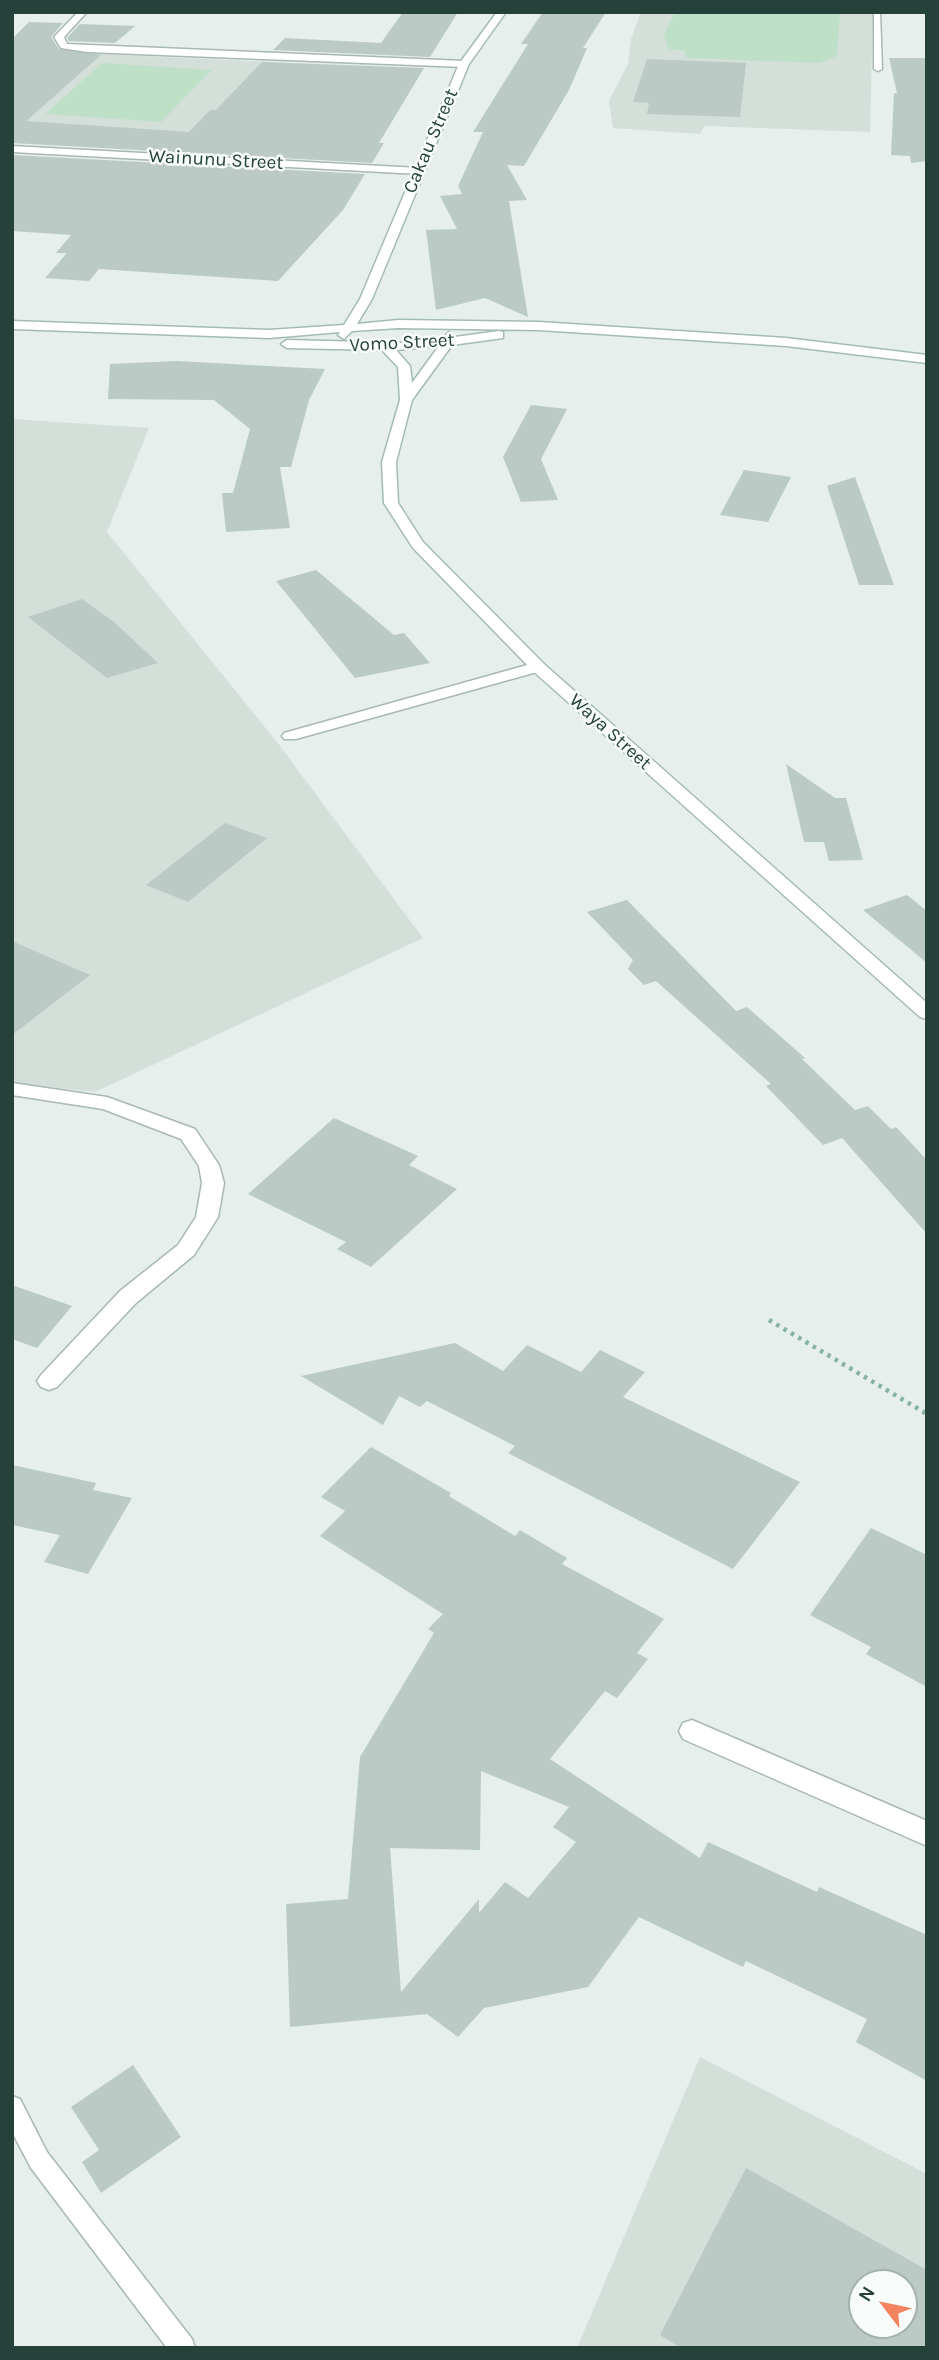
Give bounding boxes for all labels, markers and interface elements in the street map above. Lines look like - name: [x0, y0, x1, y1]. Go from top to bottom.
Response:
- street label: Cakau Street: [399, 85, 463, 197]
- street label: Wainunu Street: [148, 145, 284, 175]
- street label: Vomo Street: [349, 329, 455, 357]
- street label: Waya Street: [564, 689, 656, 775]
- north arrow: [848, 2269, 918, 2339]
- text: N: [854, 2282, 880, 2306]

